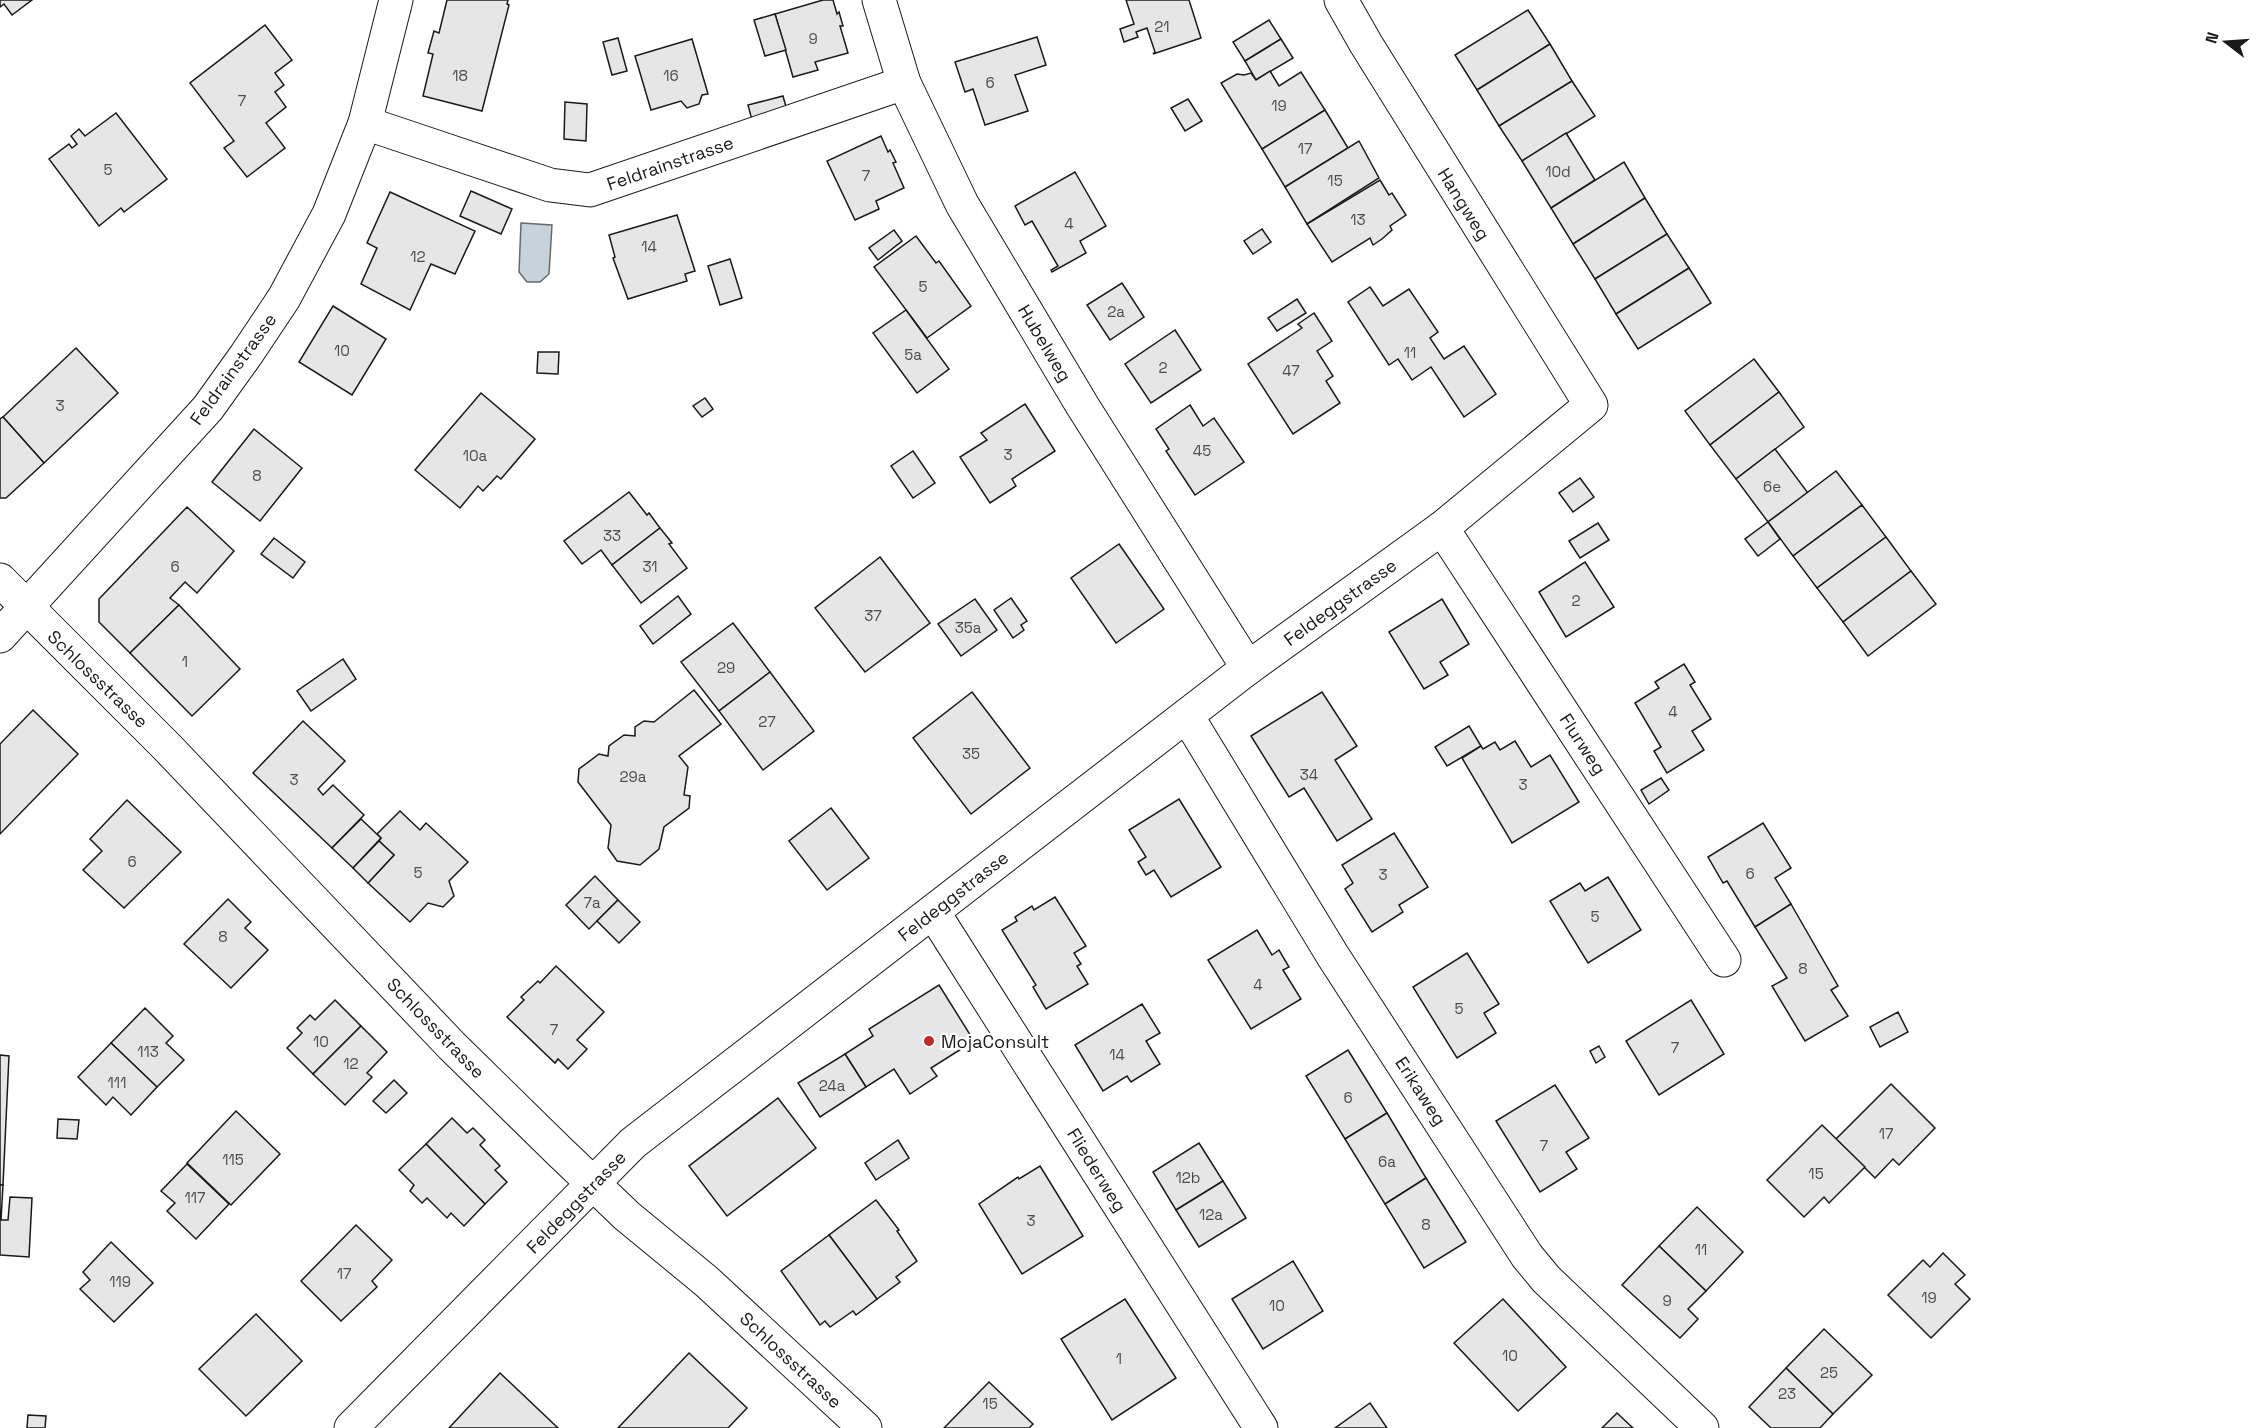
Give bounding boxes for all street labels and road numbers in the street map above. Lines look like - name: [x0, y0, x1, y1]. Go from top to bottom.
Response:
- street label: Feldrainstrasse: [604, 131, 736, 195]
- street label: Hangweg: [1433, 163, 1495, 245]
- street label: Hubelweg: [1013, 300, 1077, 386]
- street label: Feldrainstrasse: [185, 309, 281, 429]
- street label: Feldeggstrasse: [1279, 553, 1401, 651]
- street label: Schlossstrasse: [43, 625, 153, 733]
- street label: Flurweg: [1555, 709, 1611, 779]
- street label: Feldeggstrasse: [893, 846, 1013, 946]
- street label: Schlossstrasse: [382, 973, 490, 1083]
- street label: Erikaweg: [1390, 1052, 1452, 1130]
- street label: Fliederweg: [1062, 1124, 1132, 1216]
- street label: Feldeggstrasse: [521, 1146, 631, 1258]
- street label: Schlossstrasse: [735, 1307, 847, 1413]

